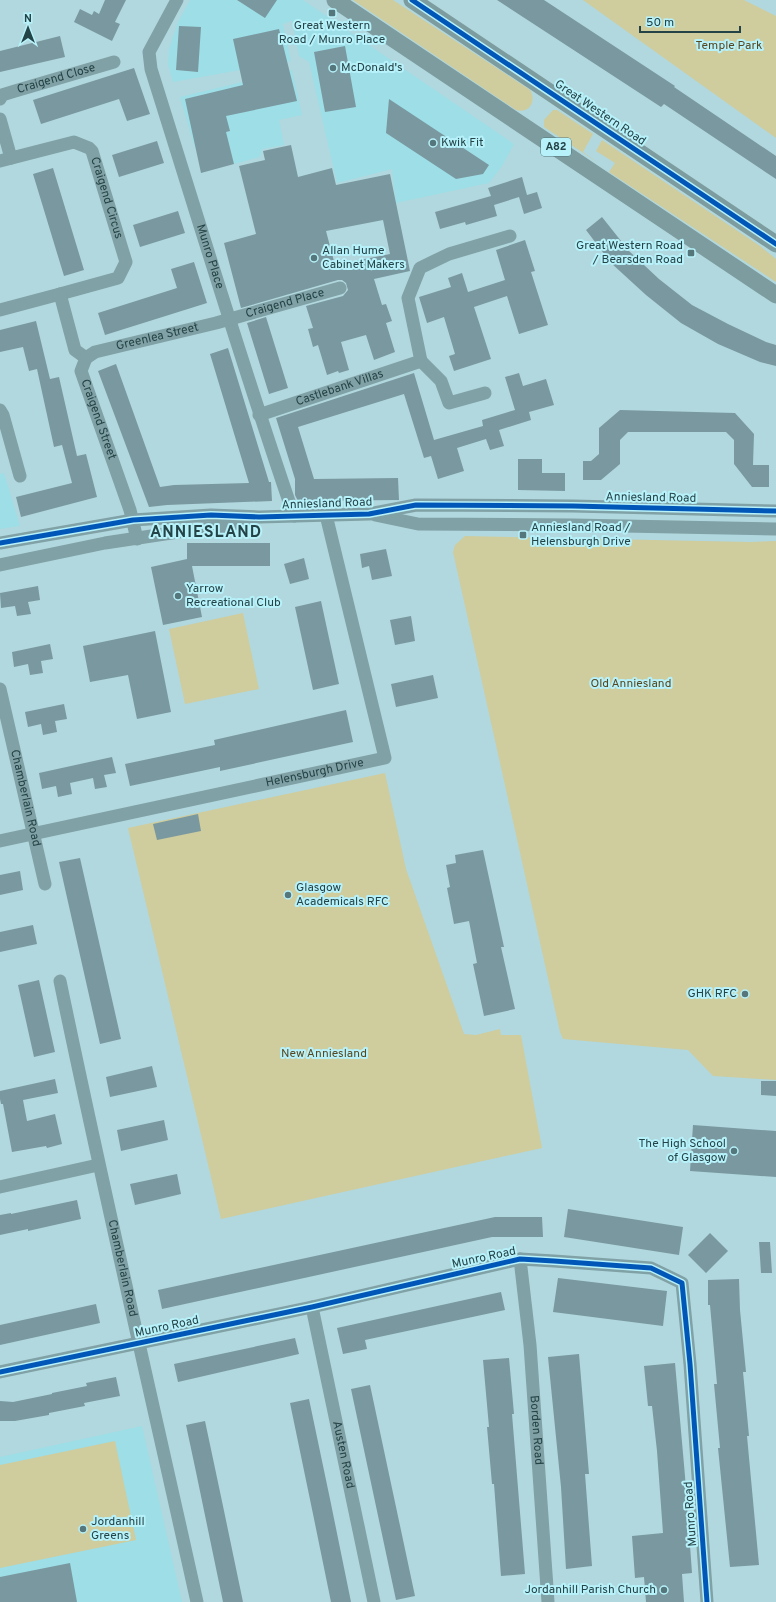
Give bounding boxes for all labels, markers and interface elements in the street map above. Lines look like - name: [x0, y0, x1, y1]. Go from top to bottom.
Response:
- north arrow: [8, 8, 48, 48]
- marker: Great Western Road / Munro Place: [327, 8, 337, 18]
- scale bar: [640, 8, 740, 34]
- text: N: [24, 12, 32, 26]
- text: 50 m: [646, 15, 674, 31]
- place label: Great Western Road / Munro Place: [279, 18, 385, 48]
- park label: Temple Park: [696, 38, 762, 54]
- street label: Craigend Close: [15, 60, 97, 98]
- place label: McDonald's: [341, 60, 403, 76]
- marker: McDonald's: [328, 63, 338, 73]
- street label: Great Western Road: [551, 76, 649, 150]
- place label: Kwik Fit: [441, 135, 484, 151]
- marker: Kwik Fit: [428, 138, 438, 148]
- road number: A82: [541, 138, 571, 156]
- street label: Craigend Circus: [86, 155, 126, 241]
- street label: Munro Place: [192, 222, 227, 291]
- place label: Great Western Road / Bearsden Road: [576, 238, 683, 268]
- place label: Allan Hume Cabinet Makers: [322, 243, 405, 273]
- marker: Great Western Road / Bearsden Road: [686, 248, 696, 258]
- marker: Allan Hume Cabinet Makers: [309, 253, 319, 263]
- street label: Craigend Place: [244, 285, 326, 322]
- street label: Greenlea Street: [114, 319, 200, 355]
- street label: Castlebank Villas: [294, 366, 386, 410]
- street label: Craigend Street: [77, 377, 120, 462]
- street label: Anniesland Road: [606, 489, 696, 507]
- street label: Anniesland Road: [281, 494, 373, 514]
- place label: Anniesland Road / Helensburgh Drive: [531, 520, 631, 550]
- district label: ANNIESLAND: [150, 523, 262, 543]
- marker: Anniesland Road / Helensburgh Drive: [518, 530, 528, 540]
- place label: Yarrow Recreational Club: [186, 581, 281, 611]
- marker: Yarrow Recreational Club: [173, 591, 183, 601]
- park label: Old Anniesland: [590, 676, 672, 692]
- street label: Chamberlain Road: [6, 748, 44, 848]
- street label: Helensburgh Drive: [264, 755, 365, 791]
- place label: Glasgow Academicals RFC: [296, 880, 389, 910]
- marker: Glasgow Academicals RFC: [283, 890, 293, 900]
- place label: GHK RFC: [688, 986, 737, 1002]
- marker: GHK RFC: [740, 989, 750, 999]
- park label: New Anniesland: [281, 1046, 367, 1062]
- place label: The High School of Glasgow: [638, 1136, 726, 1166]
- marker: The High School of Glasgow: [729, 1146, 739, 1156]
- street label: Chamberlain Road: [104, 1218, 141, 1319]
- street label: Munro Road: [451, 1243, 517, 1273]
- street label: Munro Road: [134, 1312, 200, 1342]
- street label: Borden Road: [526, 1395, 546, 1466]
- street label: Austen Road: [328, 1419, 358, 1490]
- street label: Munro Road: [681, 1481, 701, 1547]
- place label: Jordanhill Greens: [91, 1514, 145, 1544]
- marker: Jordanhill Greens: [78, 1524, 88, 1534]
- place label: Jordanhill Parish Church: [524, 1582, 656, 1598]
- marker: Jordanhill Parish Church: [659, 1585, 669, 1595]

